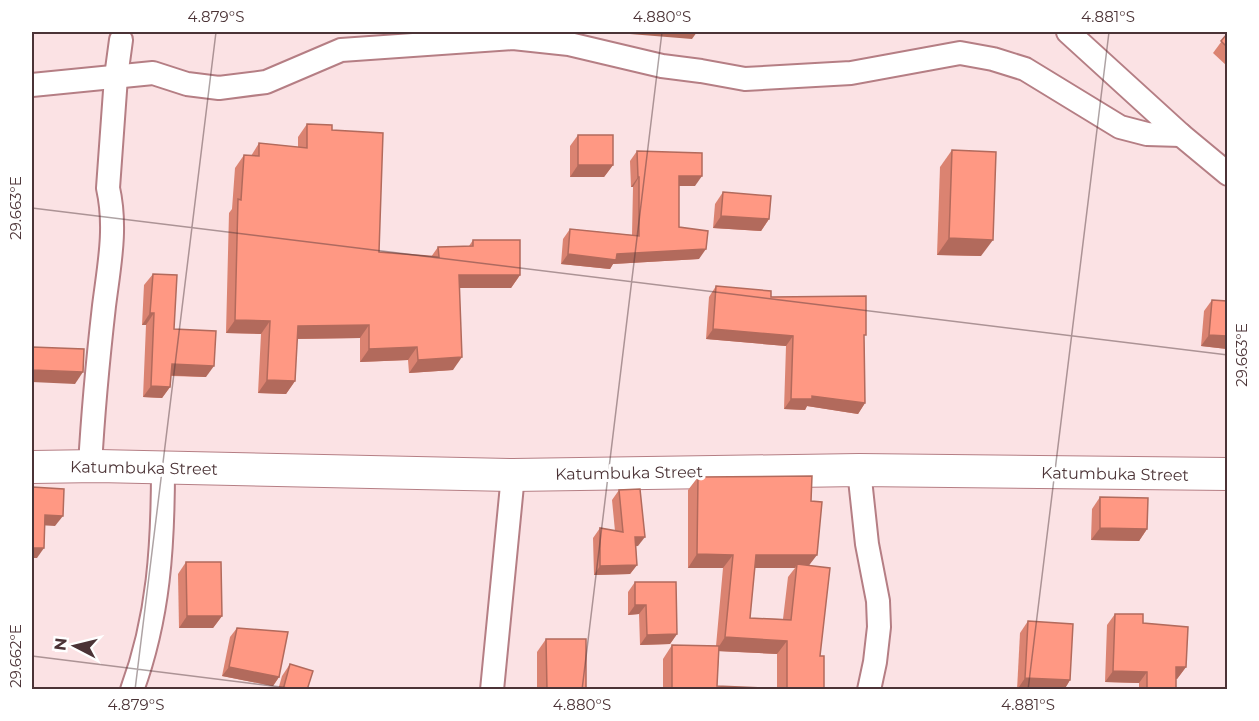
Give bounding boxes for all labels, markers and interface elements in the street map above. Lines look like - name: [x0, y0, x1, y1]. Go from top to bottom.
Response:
- text: 4.879°S: [188, 7, 244, 26]
- text: 4.880°S: [633, 7, 691, 26]
- text: 4.881°S: [1081, 7, 1135, 26]
- text: 29.663°E: [6, 176, 25, 240]
- text: 29.663°E: [1232, 323, 1251, 387]
- street label: Katumbuka Street: [70, 457, 219, 479]
- street label: Katumbuka Street: [555, 462, 704, 484]
- street label: Katumbuka Street: [1041, 463, 1190, 485]
- north arrow: [45, 616, 105, 676]
- text: 29.662°E: [6, 624, 25, 688]
- text: N: [50, 637, 71, 652]
- text: 4.879°S: [108, 695, 164, 714]
- text: 4.880°S: [553, 695, 611, 714]
- text: 4.881°S: [1001, 695, 1055, 714]

